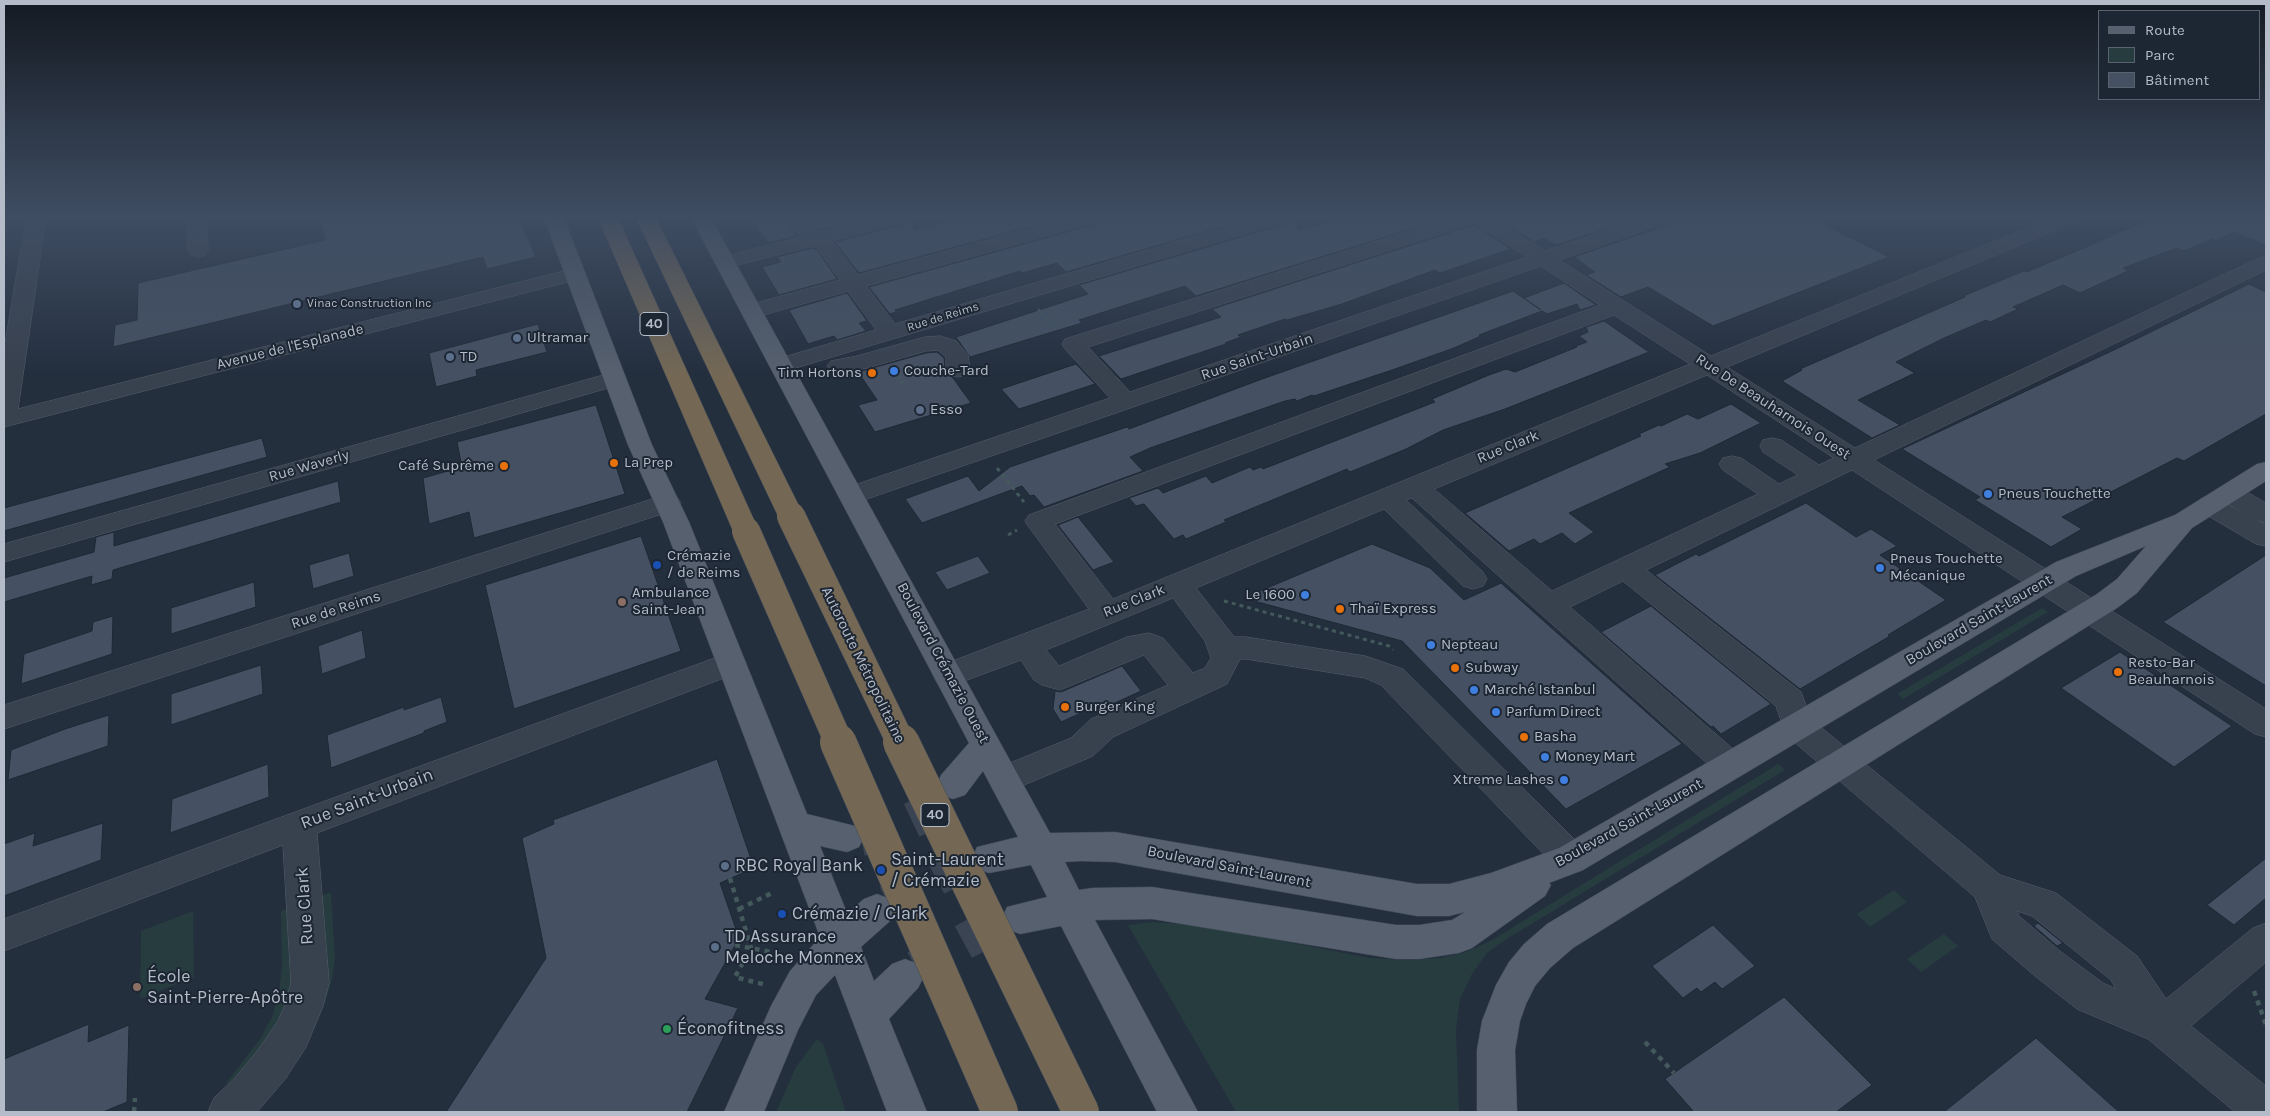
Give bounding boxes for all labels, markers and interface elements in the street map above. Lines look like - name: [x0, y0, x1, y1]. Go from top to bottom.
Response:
- legend: [2098, 10, 2260, 100]
- text: Route: [2145, 21, 2185, 39]
- text: Parc: [2145, 46, 2175, 64]
- text: Bâtiment: [2145, 71, 2209, 89]
- place label: Vinac Construction Inc: [307, 297, 432, 311]
- marker: Vinac Construction Inc: [291, 298, 303, 310]
- street label: Rue de Reims: [905, 299, 981, 335]
- road number: 40: [640, 312, 668, 336]
- street label: Avenue de l'Esplanade: [215, 320, 365, 374]
- place label: Ultramar: [527, 329, 588, 347]
- street label: Rue Saint-Urbain: [1199, 329, 1315, 385]
- marker: Ultramar: [511, 332, 523, 344]
- place label: TD: [460, 348, 477, 366]
- street label: Rue De Beauharnois Ouest: [1692, 350, 1854, 464]
- marker: TD: [444, 351, 456, 363]
- place label: Couche-Tard: [904, 362, 989, 380]
- place label: Tim Hortons: [778, 364, 862, 382]
- marker: Couche-Tard: [888, 365, 900, 377]
- marker: Tim Hortons: [866, 367, 878, 379]
- place label: Esso: [930, 401, 962, 419]
- marker: Esso: [914, 404, 926, 416]
- street label: Rue Clark: [1474, 426, 1542, 468]
- street label: Rue Waverly: [267, 446, 351, 486]
- place label: La Prep: [624, 454, 673, 472]
- place label: Café Suprême: [398, 457, 494, 475]
- marker: La Prep: [608, 457, 620, 469]
- marker: Café Suprême: [498, 460, 510, 472]
- place label: Pneus Touchette: [1998, 485, 2111, 503]
- marker: Pneus Touchette: [1982, 488, 1994, 500]
- place label: Crémazie / de Reims: [667, 547, 740, 582]
- place label: Pneus Touchette Mécanique: [1890, 550, 2003, 585]
- marker: Crémazie / de Reims: [651, 559, 663, 571]
- marker: Pneus Touchette Mécanique: [1874, 562, 1886, 574]
- street label: Boulevard Saint-Laurent: [1903, 571, 2055, 669]
- street label: Boulevard Crémazie Ouest: [893, 579, 993, 747]
- street label: Rue Clark: [1100, 580, 1168, 622]
- place label: Ambulance Saint-Jean: [632, 584, 710, 619]
- street label: Autoroute Métropolitaine: [817, 584, 909, 746]
- place label: Le 1600: [1245, 586, 1295, 604]
- street label: Rue de Reims: [289, 587, 383, 633]
- marker: Le 1600: [1299, 589, 1311, 601]
- marker: Ambulance Saint-Jean: [616, 596, 628, 608]
- place label: Thaï Express: [1350, 600, 1437, 618]
- marker: Thaï Express: [1334, 603, 1346, 615]
- place label: Nepteau: [1441, 636, 1498, 654]
- marker: Nepteau: [1425, 639, 1437, 651]
- place label: Resto-Bar Beauharnois: [2128, 654, 2215, 689]
- place label: Subway: [1465, 659, 1518, 677]
- marker: Subway: [1449, 662, 1461, 674]
- marker: Resto-Bar Beauharnois: [2112, 666, 2124, 678]
- place label: Marché Istanbul: [1484, 681, 1596, 699]
- marker: Marché Istanbul: [1468, 684, 1480, 696]
- place label: Burger King: [1075, 698, 1155, 716]
- marker: Burger King: [1059, 701, 1071, 713]
- place label: Parfum Direct: [1506, 703, 1601, 721]
- marker: Parfum Direct: [1490, 706, 1502, 718]
- place label: Basha: [1534, 728, 1577, 746]
- marker: Basha: [1518, 731, 1530, 743]
- place label: Money Mart: [1555, 748, 1635, 766]
- marker: Money Mart: [1539, 751, 1551, 763]
- street label: Rue Saint-Urbain: [298, 764, 436, 834]
- place label: Xtreme Lashes: [1453, 771, 1554, 789]
- marker: Xtreme Lashes: [1558, 774, 1570, 786]
- street label: Boulevard Saint-Laurent: [1552, 775, 1706, 871]
- road number: 40: [921, 804, 949, 826]
- street label: Boulevard Saint-Laurent: [1146, 842, 1312, 892]
- place label: Saint-Laurent / Crémazie: [891, 849, 1004, 892]
- place label: RBC Royal Bank: [735, 855, 863, 877]
- marker: RBC Royal Bank: [719, 860, 731, 872]
- marker: Saint-Laurent / Crémazie: [875, 864, 887, 876]
- street label: Rue Clark: [292, 866, 318, 946]
- place label: Crémazie / Clark: [792, 903, 928, 925]
- marker: Crémazie / Clark: [776, 908, 788, 920]
- place label: TD Assurance Meloche Monnex: [725, 926, 863, 969]
- marker: TD Assurance Meloche Monnex: [709, 941, 721, 953]
- place label: École Saint-Pierre-Apôtre: [147, 966, 303, 1009]
- marker: École Saint-Pierre-Apôtre: [131, 981, 143, 993]
- place label: Éconofitness: [677, 1018, 784, 1040]
- marker: Éconofitness: [661, 1023, 673, 1035]

